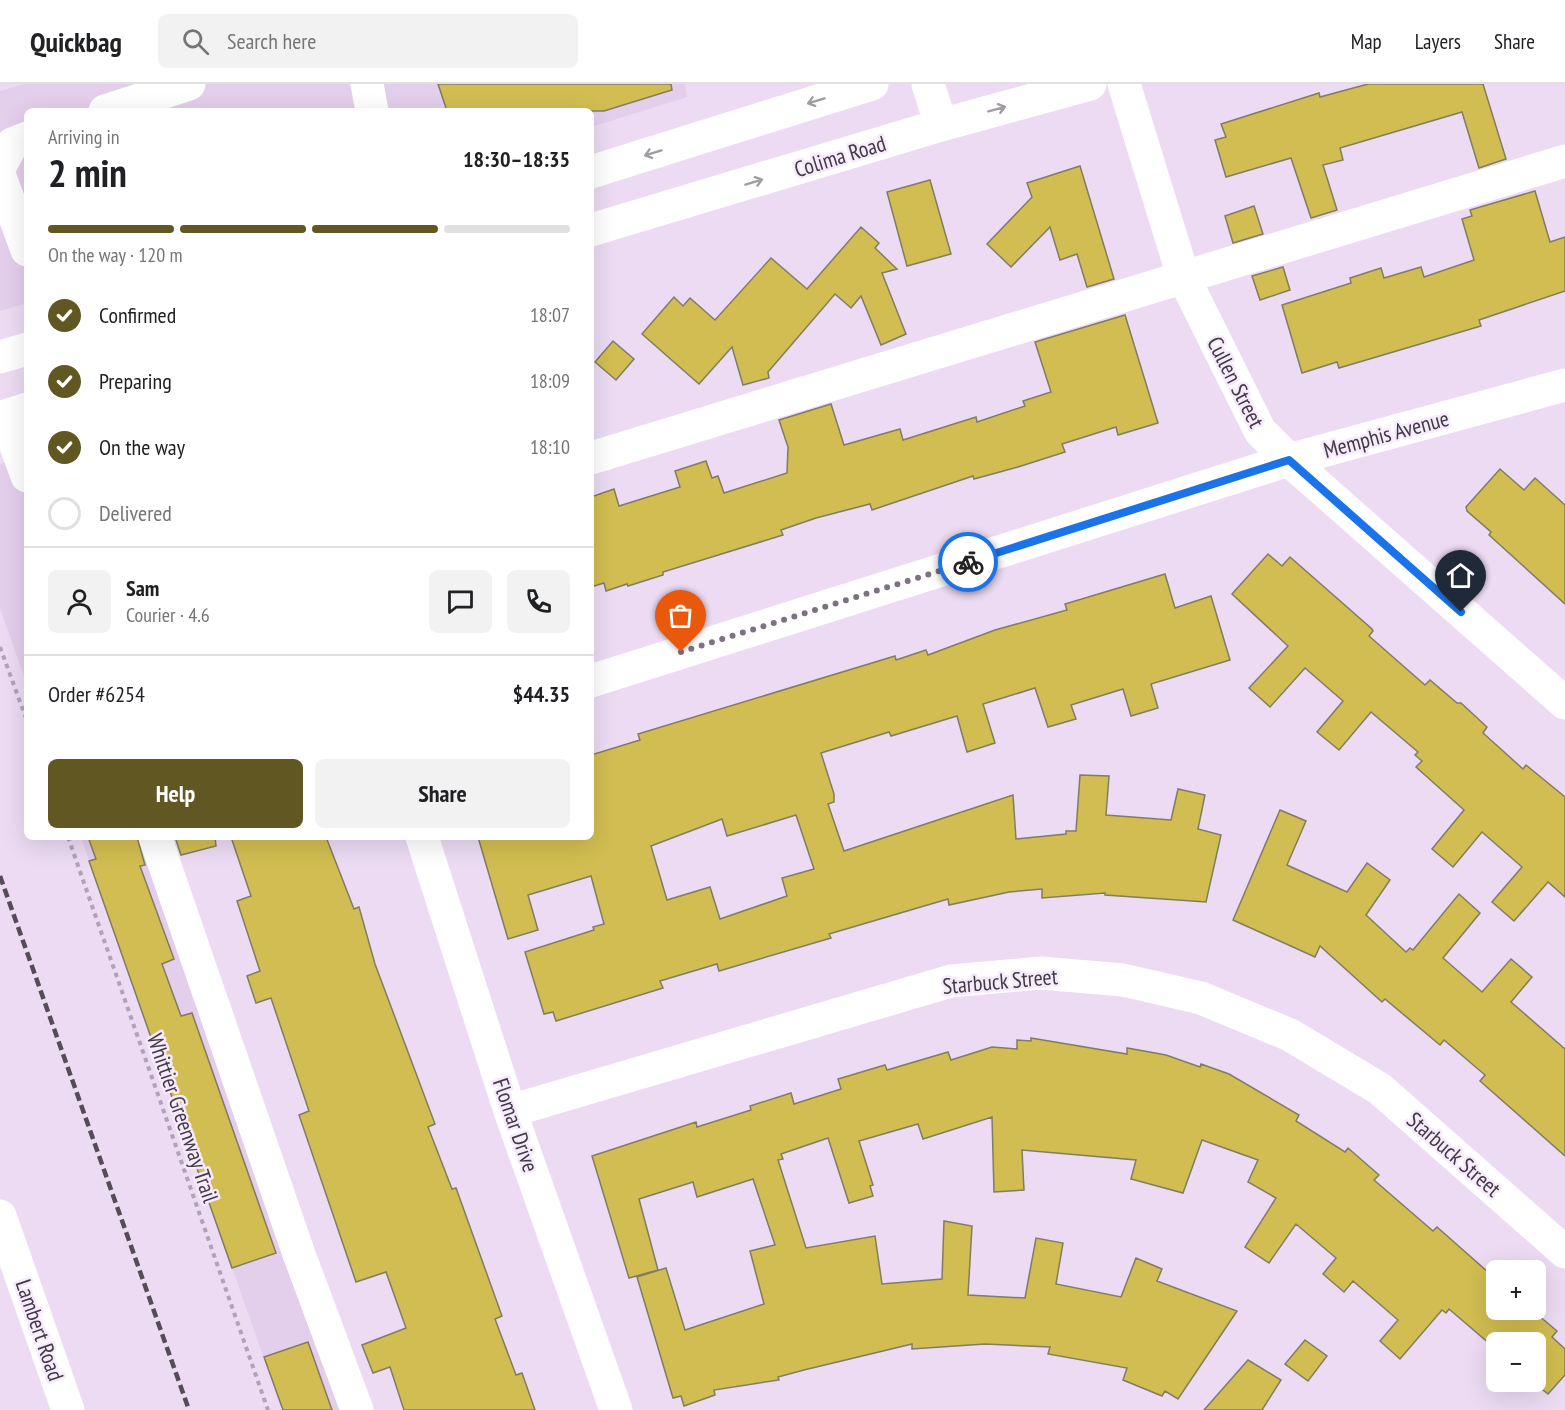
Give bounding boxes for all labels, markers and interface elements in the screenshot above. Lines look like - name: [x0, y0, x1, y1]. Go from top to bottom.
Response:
- search box: [158, 14, 578, 68]
- text: Quickbag: [30, 23, 122, 60]
- icon: search: [179, 25, 212, 58]
- text: Search here: [227, 27, 316, 55]
- text: Map: [1351, 28, 1382, 55]
- text: Layers: [1415, 28, 1461, 55]
- text: Share: [1494, 28, 1535, 55]
- one-way arrow: [807, 97, 826, 108]
- one-way arrow: [987, 103, 1006, 115]
- text: Arriving in: [48, 124, 120, 150]
- street label: Colima Road: [791, 129, 889, 183]
- text: 18:30–18:35: [463, 145, 570, 173]
- text: 2 min: [48, 147, 127, 198]
- one-way arrow: [644, 148, 663, 159]
- one-way arrow: [744, 176, 763, 187]
- text: On the way · 120 m: [48, 242, 183, 268]
- icon: check: [48, 299, 81, 332]
- text: Confirmed: [99, 301, 176, 329]
- text: 18:07: [530, 302, 570, 328]
- street label: Cullen Street: [1201, 332, 1271, 432]
- icon: check: [48, 365, 81, 398]
- text: Preparing: [99, 367, 172, 395]
- text: 18:09: [530, 368, 570, 394]
- street label: Memphis Avenue: [1320, 404, 1452, 464]
- icon: check: [48, 431, 81, 464]
- text: On the way: [99, 433, 185, 461]
- text: 18:10: [530, 434, 570, 460]
- text: Delivered: [99, 499, 172, 527]
- courier: [938, 532, 998, 592]
- icon: bike: [952, 546, 985, 579]
- pin: [1435, 550, 1486, 612]
- icon: home: [1444, 559, 1477, 592]
- button: person: [48, 570, 111, 633]
- button: chat: [429, 570, 492, 633]
- button: phone: [507, 570, 570, 633]
- text: Sam: [126, 574, 159, 602]
- pin: [655, 590, 706, 652]
- icon: bag: [664, 599, 697, 632]
- text: Courier · 4.6: [126, 602, 210, 628]
- text: Order #6254: [48, 680, 145, 708]
- text: $44.35: [513, 680, 570, 708]
- button: Help: [48, 759, 303, 828]
- button: Share: [315, 759, 570, 828]
- street label: Starbuck Street: [941, 962, 1059, 1000]
- street label: Whittier Greenway Trail: [141, 1030, 225, 1207]
- street label: Flomar Drive: [487, 1074, 545, 1176]
- street label: Starbuck Street: [1401, 1106, 1507, 1202]
- map controls: [1486, 1260, 1546, 1392]
- button: +: [1486, 1260, 1546, 1320]
- street label: Lambert Road: [10, 1276, 70, 1384]
- button: −: [1486, 1332, 1546, 1392]

